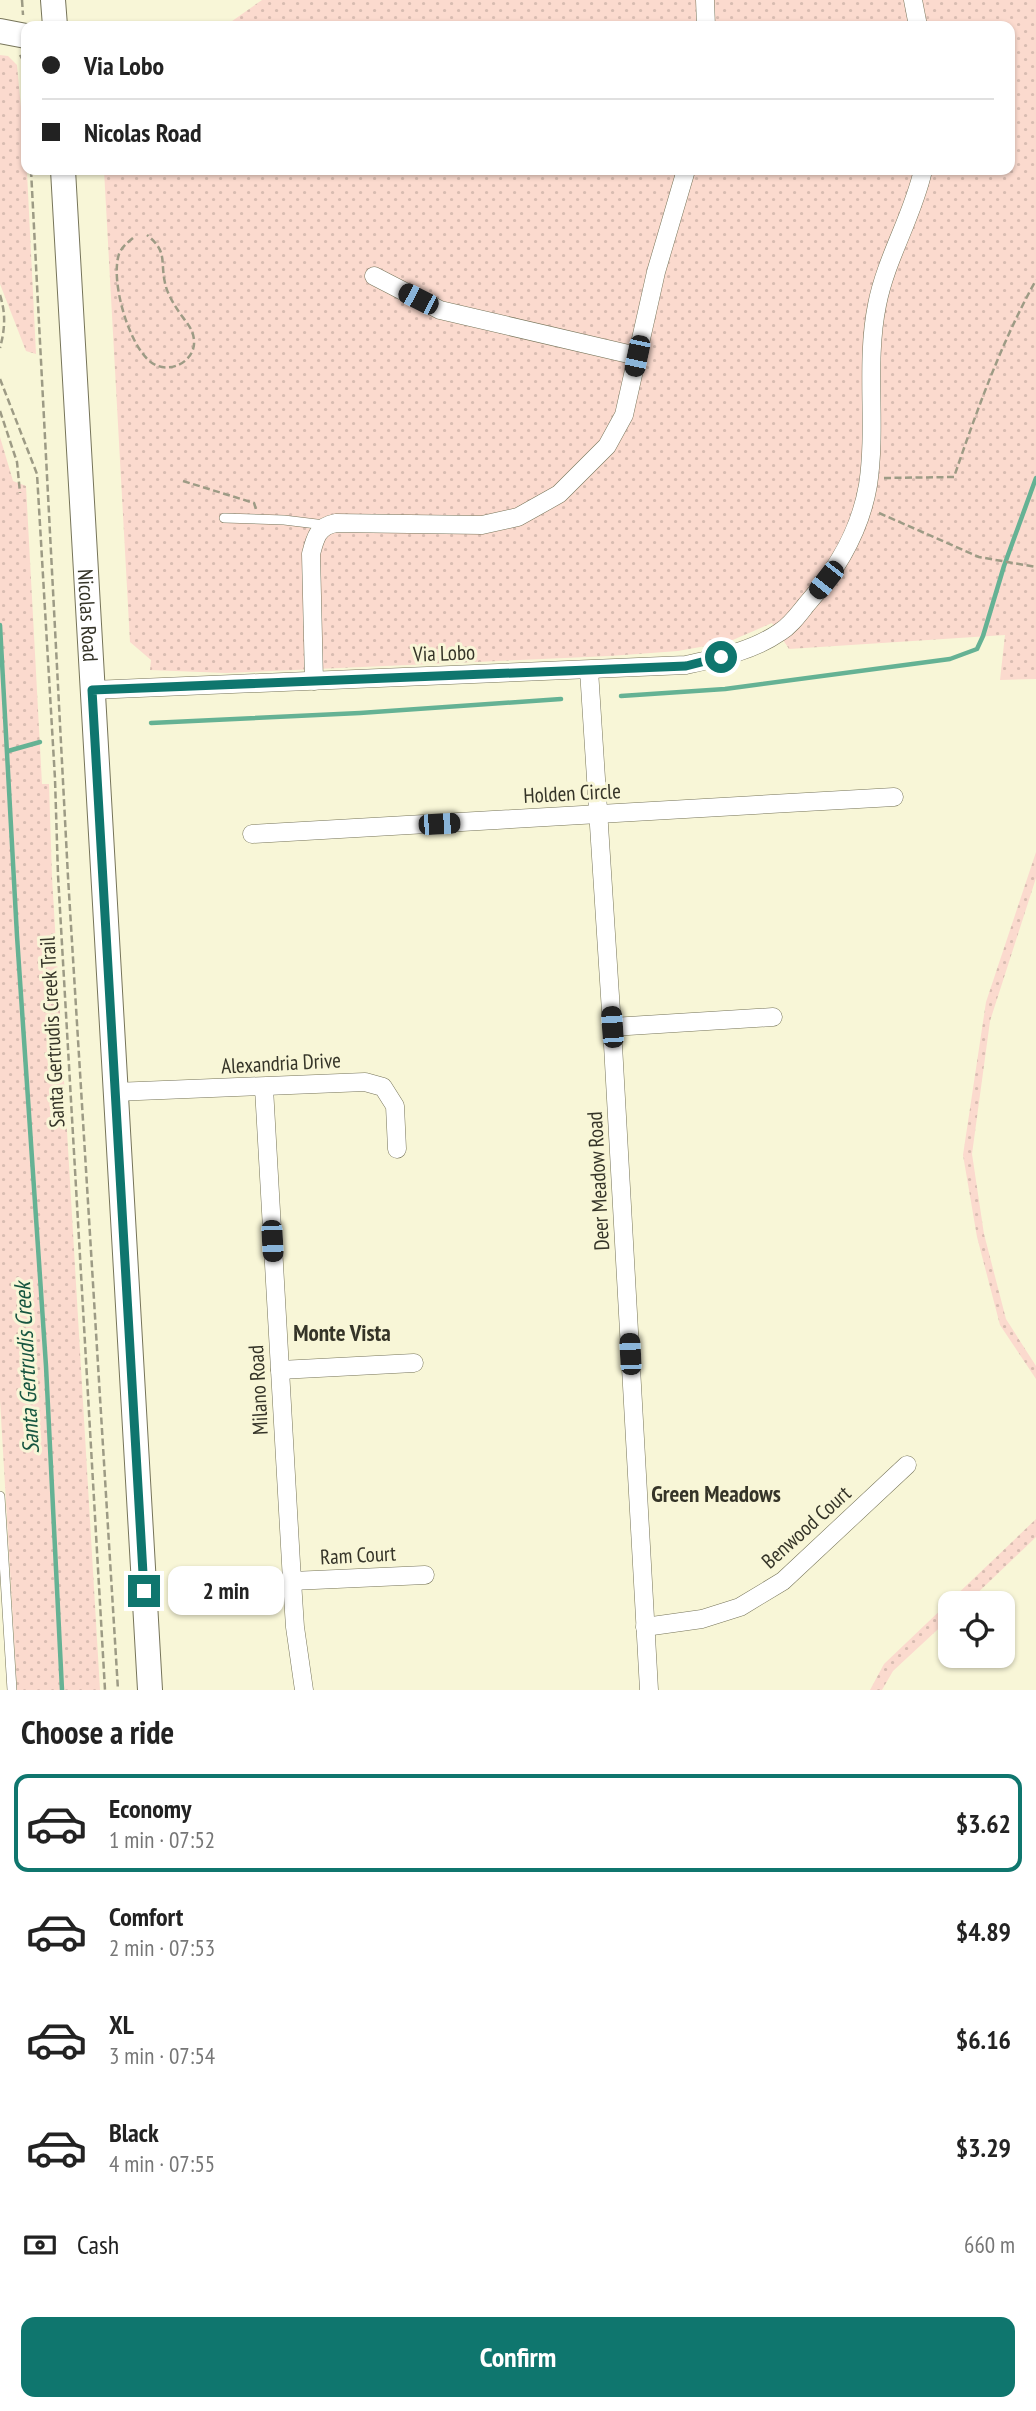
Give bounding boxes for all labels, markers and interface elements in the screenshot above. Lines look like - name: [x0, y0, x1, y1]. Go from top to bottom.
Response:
- text: Via Lobo: [84, 49, 164, 82]
- text: Nicolas Road: [84, 116, 202, 149]
- car: [395, 280, 442, 318]
- car: [623, 333, 652, 379]
- car: [805, 557, 848, 603]
- street label: Nicolas Road: [72, 568, 105, 662]
- street label: Via Lobo: [411, 638, 476, 668]
- route start: [705, 641, 737, 673]
- street label: Holden Circle: [523, 777, 621, 809]
- car: [418, 812, 461, 836]
- street label: Santa Gertrudis Creek Trail: [34, 936, 70, 1128]
- car: [601, 1005, 624, 1049]
- street label: Alexandria Drive: [220, 1046, 342, 1080]
- street label: Deer Meadow Road: [581, 1111, 615, 1251]
- car: [261, 1219, 284, 1263]
- water label: Santa Gertrudis Creek: [7, 1278, 45, 1454]
- district label: Monte Vista: [293, 1318, 391, 1347]
- car: [619, 1332, 642, 1376]
- street label: Milano Road: [242, 1344, 274, 1436]
- district label: Green Meadows: [651, 1479, 781, 1508]
- street label: Benwood Court: [756, 1480, 856, 1574]
- street label: Ram Court: [319, 1540, 397, 1570]
- callout: 2 min: [168, 1566, 284, 1616]
- route end: [128, 1575, 160, 1607]
- text: 2 min: [203, 1576, 249, 1605]
- map controls: [938, 1591, 1015, 1668]
- button: locate: [938, 1591, 1015, 1668]
- text: Choose a ride: [21, 1711, 174, 1753]
- icon: car: [25, 1792, 88, 1855]
- text: Economy: [109, 1792, 191, 1825]
- text: $3.62: [956, 1807, 1011, 1840]
- text: 1 min · 07:52: [109, 1825, 215, 1854]
- icon: car: [25, 1900, 88, 1963]
- text: Comfort: [109, 1900, 183, 1933]
- text: $4.89: [956, 1915, 1011, 1948]
- text: 2 min · 07:53: [109, 1933, 215, 1962]
- icon: car: [25, 2008, 88, 2071]
- text: XL: [109, 2008, 134, 2041]
- text: $6.16: [956, 2023, 1011, 2056]
- text: 3 min · 07:54: [109, 2041, 215, 2070]
- icon: car: [25, 2116, 88, 2179]
- text: Black: [109, 2116, 159, 2149]
- text: $3.29: [956, 2131, 1011, 2164]
- text: 4 min · 07:55: [109, 2149, 215, 2178]
- icon: cash: [21, 2226, 59, 2264]
- text: Cash: [77, 2228, 119, 2261]
- text: 660 m: [964, 2230, 1015, 2259]
- button: Confirm: [21, 2317, 1015, 2397]

